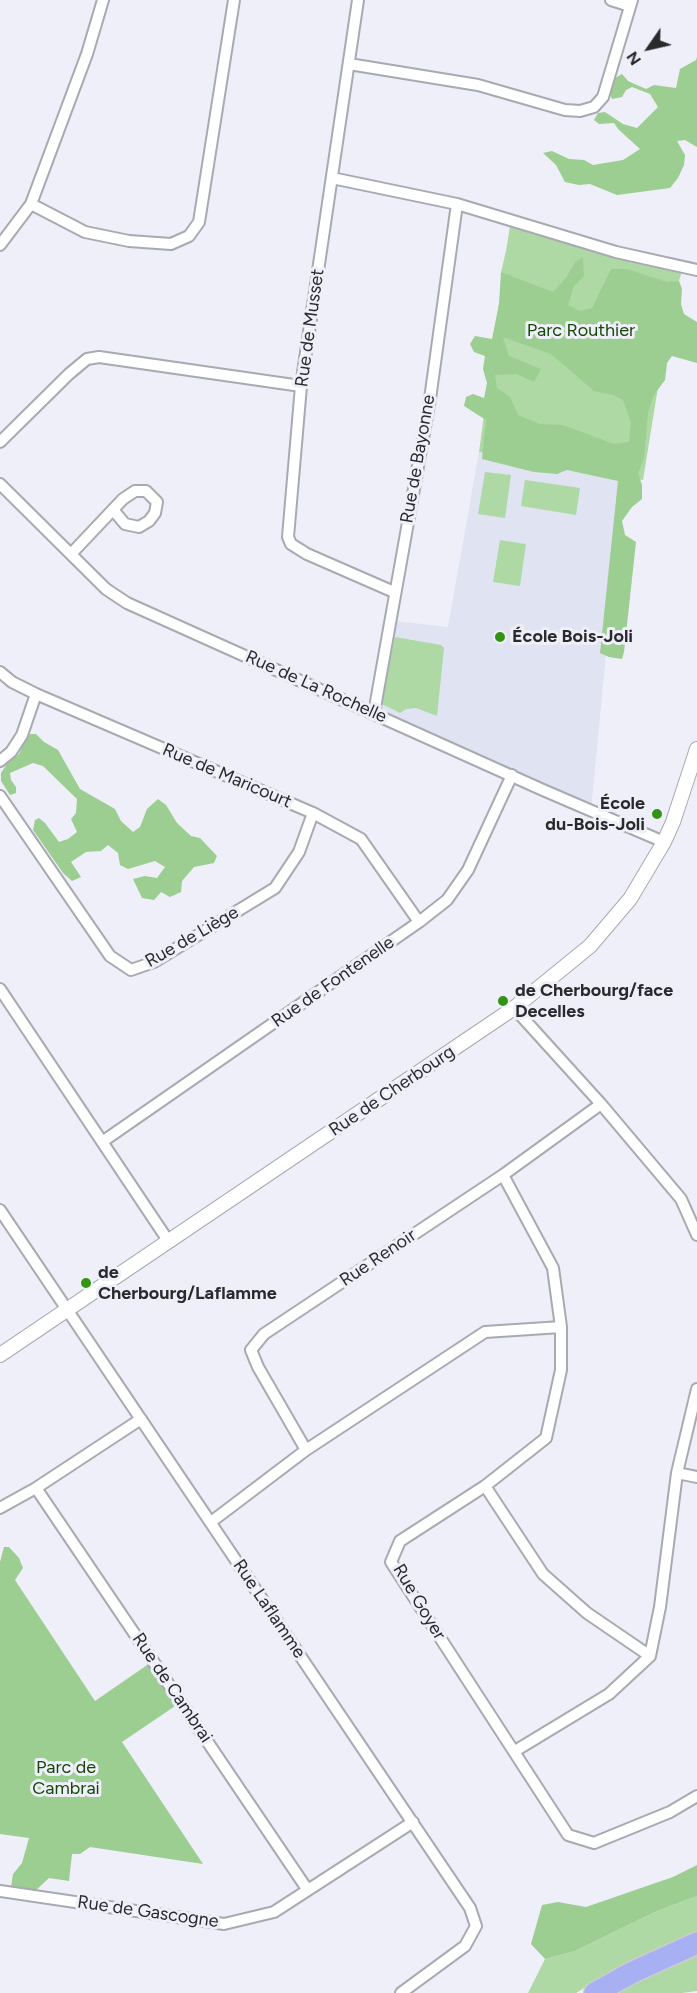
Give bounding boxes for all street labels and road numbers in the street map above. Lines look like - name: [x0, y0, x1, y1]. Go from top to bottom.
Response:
- street label: Rue de Musset: [291, 268, 329, 388]
- street label: Rue de Bayonne: [396, 393, 440, 525]
- street label: Rue de La Rochelle: [242, 646, 390, 728]
- street label: Rue de Maricourt: [159, 739, 295, 813]
- street label: Rue de Liège: [141, 902, 243, 972]
- street label: Rue de Fontenelle: [268, 932, 398, 1032]
- street label: Rue de Cherbourg: [325, 1041, 459, 1141]
- street label: Rue Renoir: [336, 1225, 420, 1291]
- street label: Rue Laflamme: [228, 1556, 310, 1662]
- street label: Rue Goyer: [388, 1560, 450, 1644]
- street label: Rue de Cambrai: [127, 1629, 217, 1747]
- street label: Rue de Gascogne: [76, 1891, 220, 1933]

